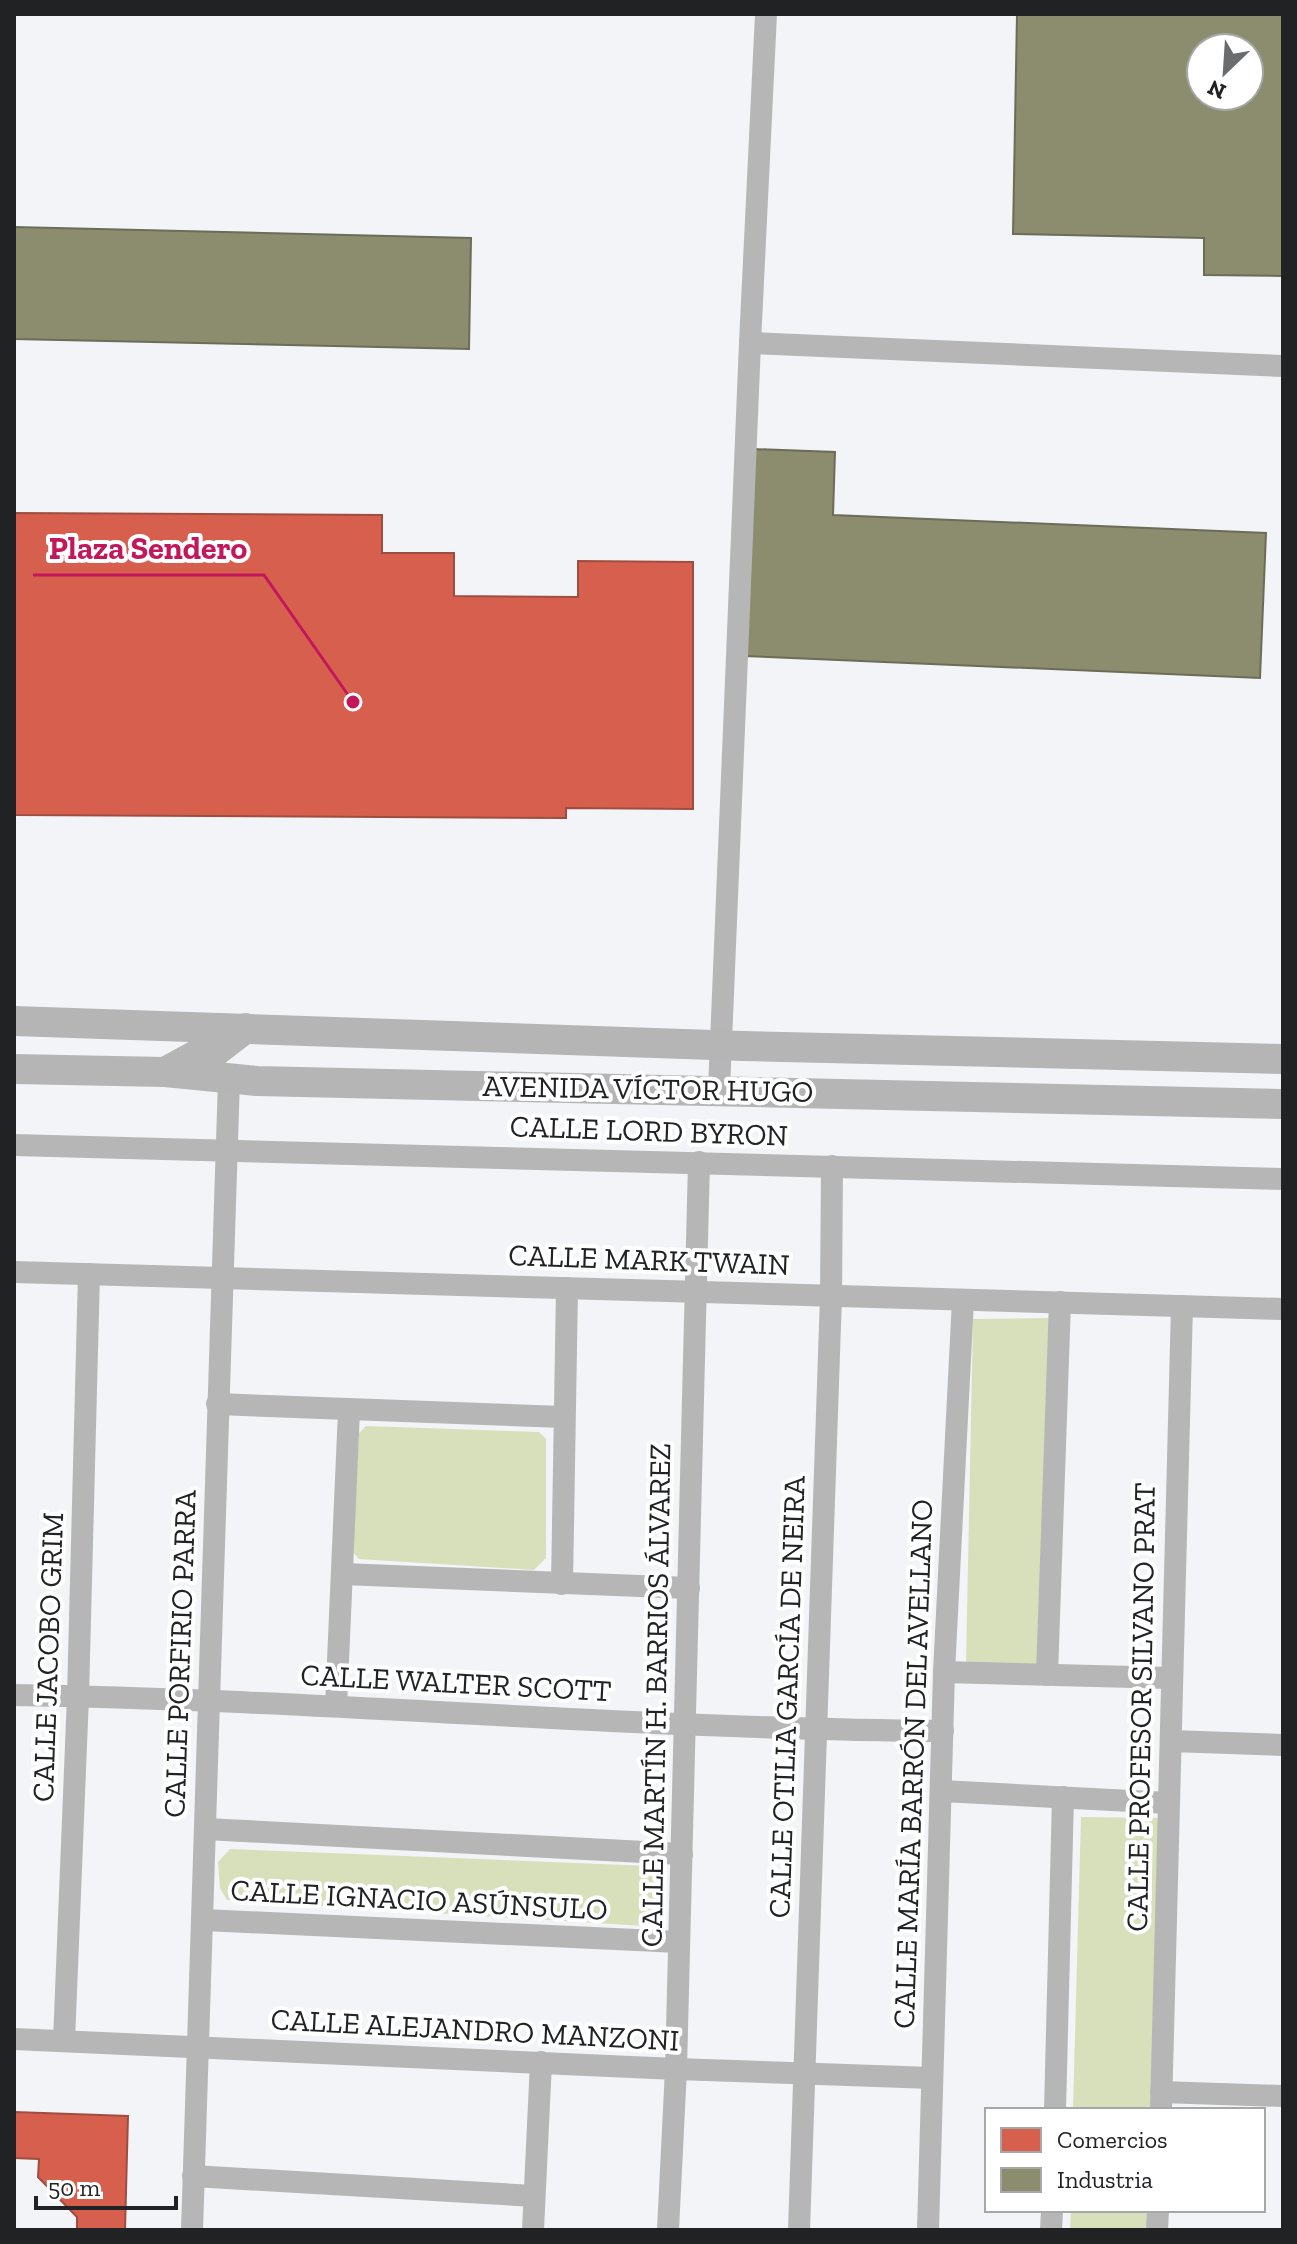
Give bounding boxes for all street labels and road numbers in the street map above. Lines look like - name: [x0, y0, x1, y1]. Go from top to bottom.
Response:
- street label: AVENIDA VÍCTOR HUGO: [482, 1068, 814, 1110]
- street label: CALLE LORD BYRON: [509, 1108, 789, 1154]
- street label: CALLE MARK TWAIN: [508, 1237, 790, 1283]
- street label: CALLE MARTÍN H. BARRIOS ÁLVAREZ: [634, 1443, 678, 1947]
- street label: CALLE OTILIA GARCÍA DE NEIRA: [761, 1475, 813, 1919]
- street label: CALLE PROFESOR SILVANO PRAT: [1119, 1482, 1163, 1932]
- street label: CALLE PORFIRIO PARRA: [156, 1489, 204, 1818]
- street label: CALLE MARÍA BARRÓN DEL AVELLANO: [886, 1499, 940, 2029]
- street label: CALLE JACOBO GRIM: [25, 1512, 71, 1802]
- street label: CALLE WALTER SCOTT: [300, 1657, 612, 1709]
- street label: CALLE IGNACIO ASÚNSULO: [230, 1872, 608, 1928]
- street label: CALLE ALEJANDRO MANZONI: [270, 2001, 680, 2059]

